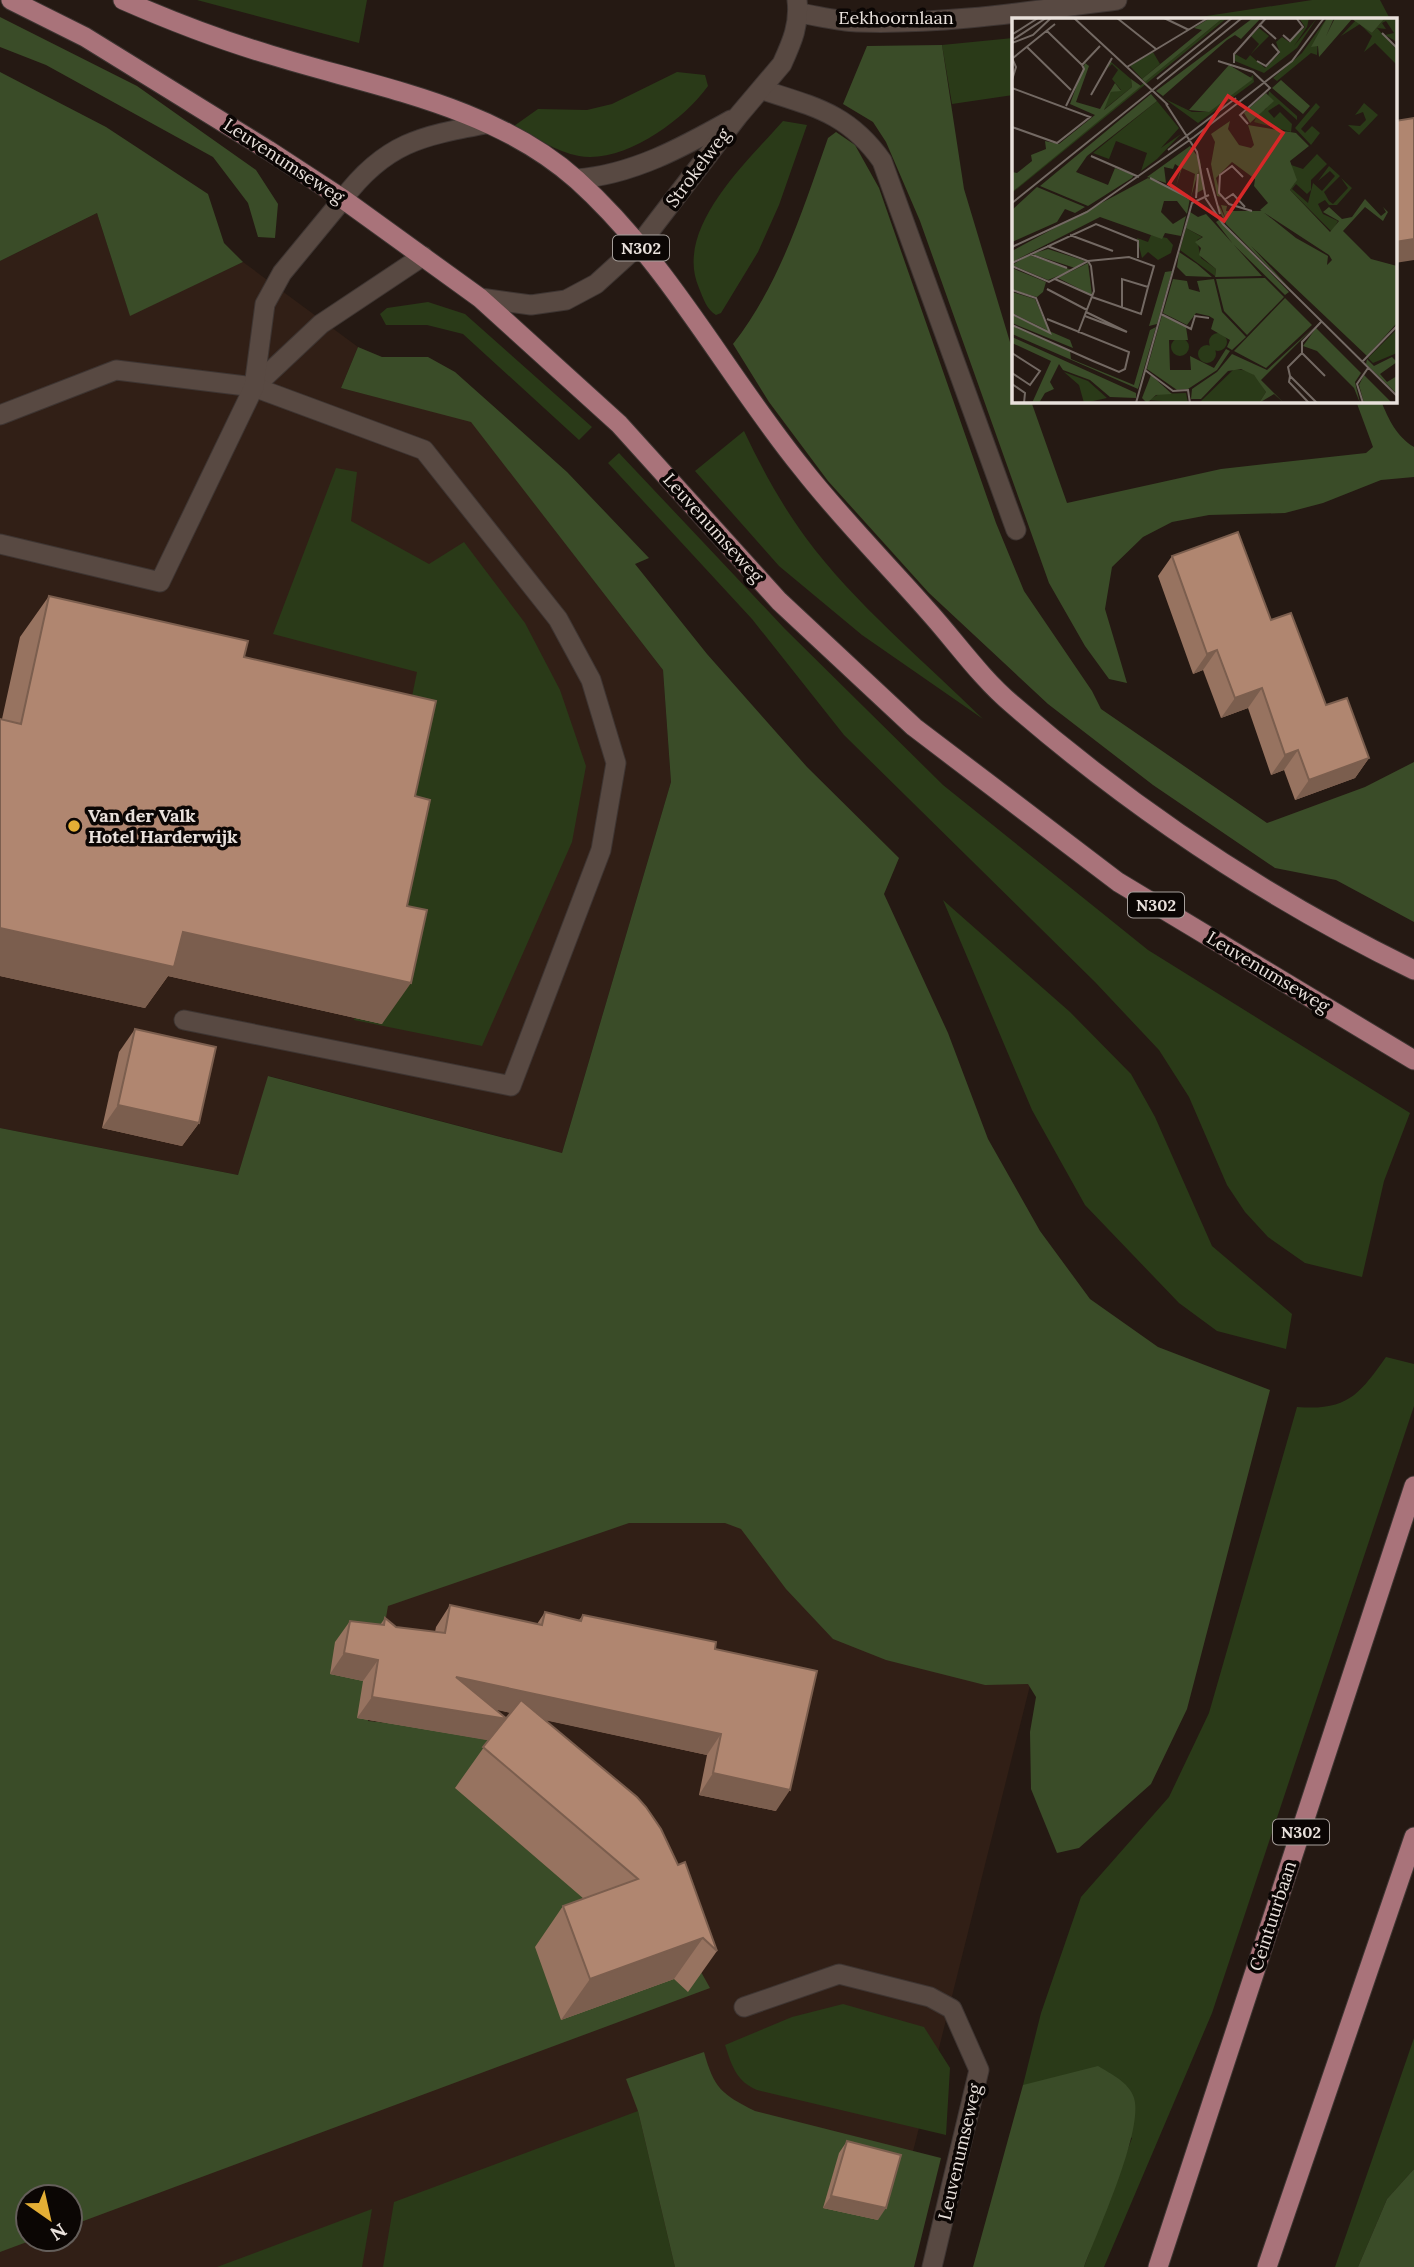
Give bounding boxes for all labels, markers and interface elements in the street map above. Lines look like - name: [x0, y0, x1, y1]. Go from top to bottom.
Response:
- street label: Eekhoornlaan: [838, 6, 954, 29]
- inset map: [1012, 18, 1396, 402]
- street label: Leuvenumseweg: [220, 113, 350, 209]
- street label: Strokelweg: [660, 123, 735, 212]
- road number: N302: [613, 236, 669, 260]
- street label: Leuvenumseweg: [658, 468, 769, 588]
- place label: Van der Valk Hotel Harderwijk: [88, 804, 238, 848]
- marker: Van der Valk Hotel Harderwijk: [66, 818, 82, 834]
- road number: N302: [1128, 892, 1184, 917]
- street label: Leuvenumseweg: [1203, 926, 1335, 1018]
- road number: N302: [1273, 1820, 1329, 1844]
- street label: Ceintuurbaan: [1244, 1858, 1301, 1974]
- street label: Leuvenumseweg: [933, 2080, 987, 2222]
- north arrow: [14, 2183, 84, 2253]
- text: N: [45, 2218, 71, 2246]

